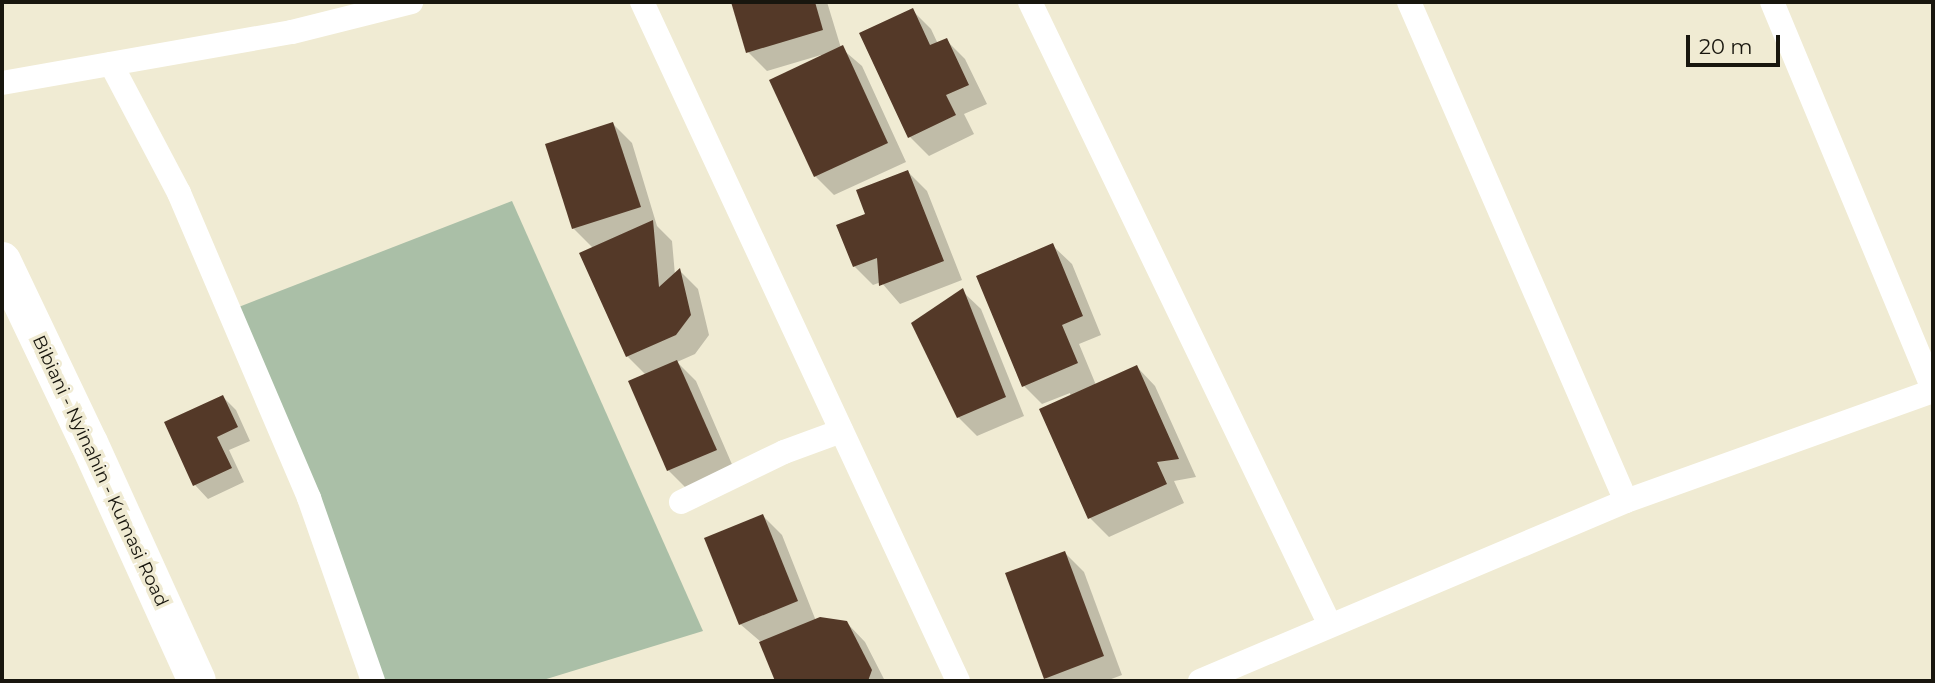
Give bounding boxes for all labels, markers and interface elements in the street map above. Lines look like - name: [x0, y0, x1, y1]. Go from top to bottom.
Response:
- scale bar: [1690, 21, 1784, 65]
- text: 20 m: [1699, 34, 1753, 59]
- street label: Bibiani - Nyinahin - Kumasi Road: [28, 332, 172, 610]

